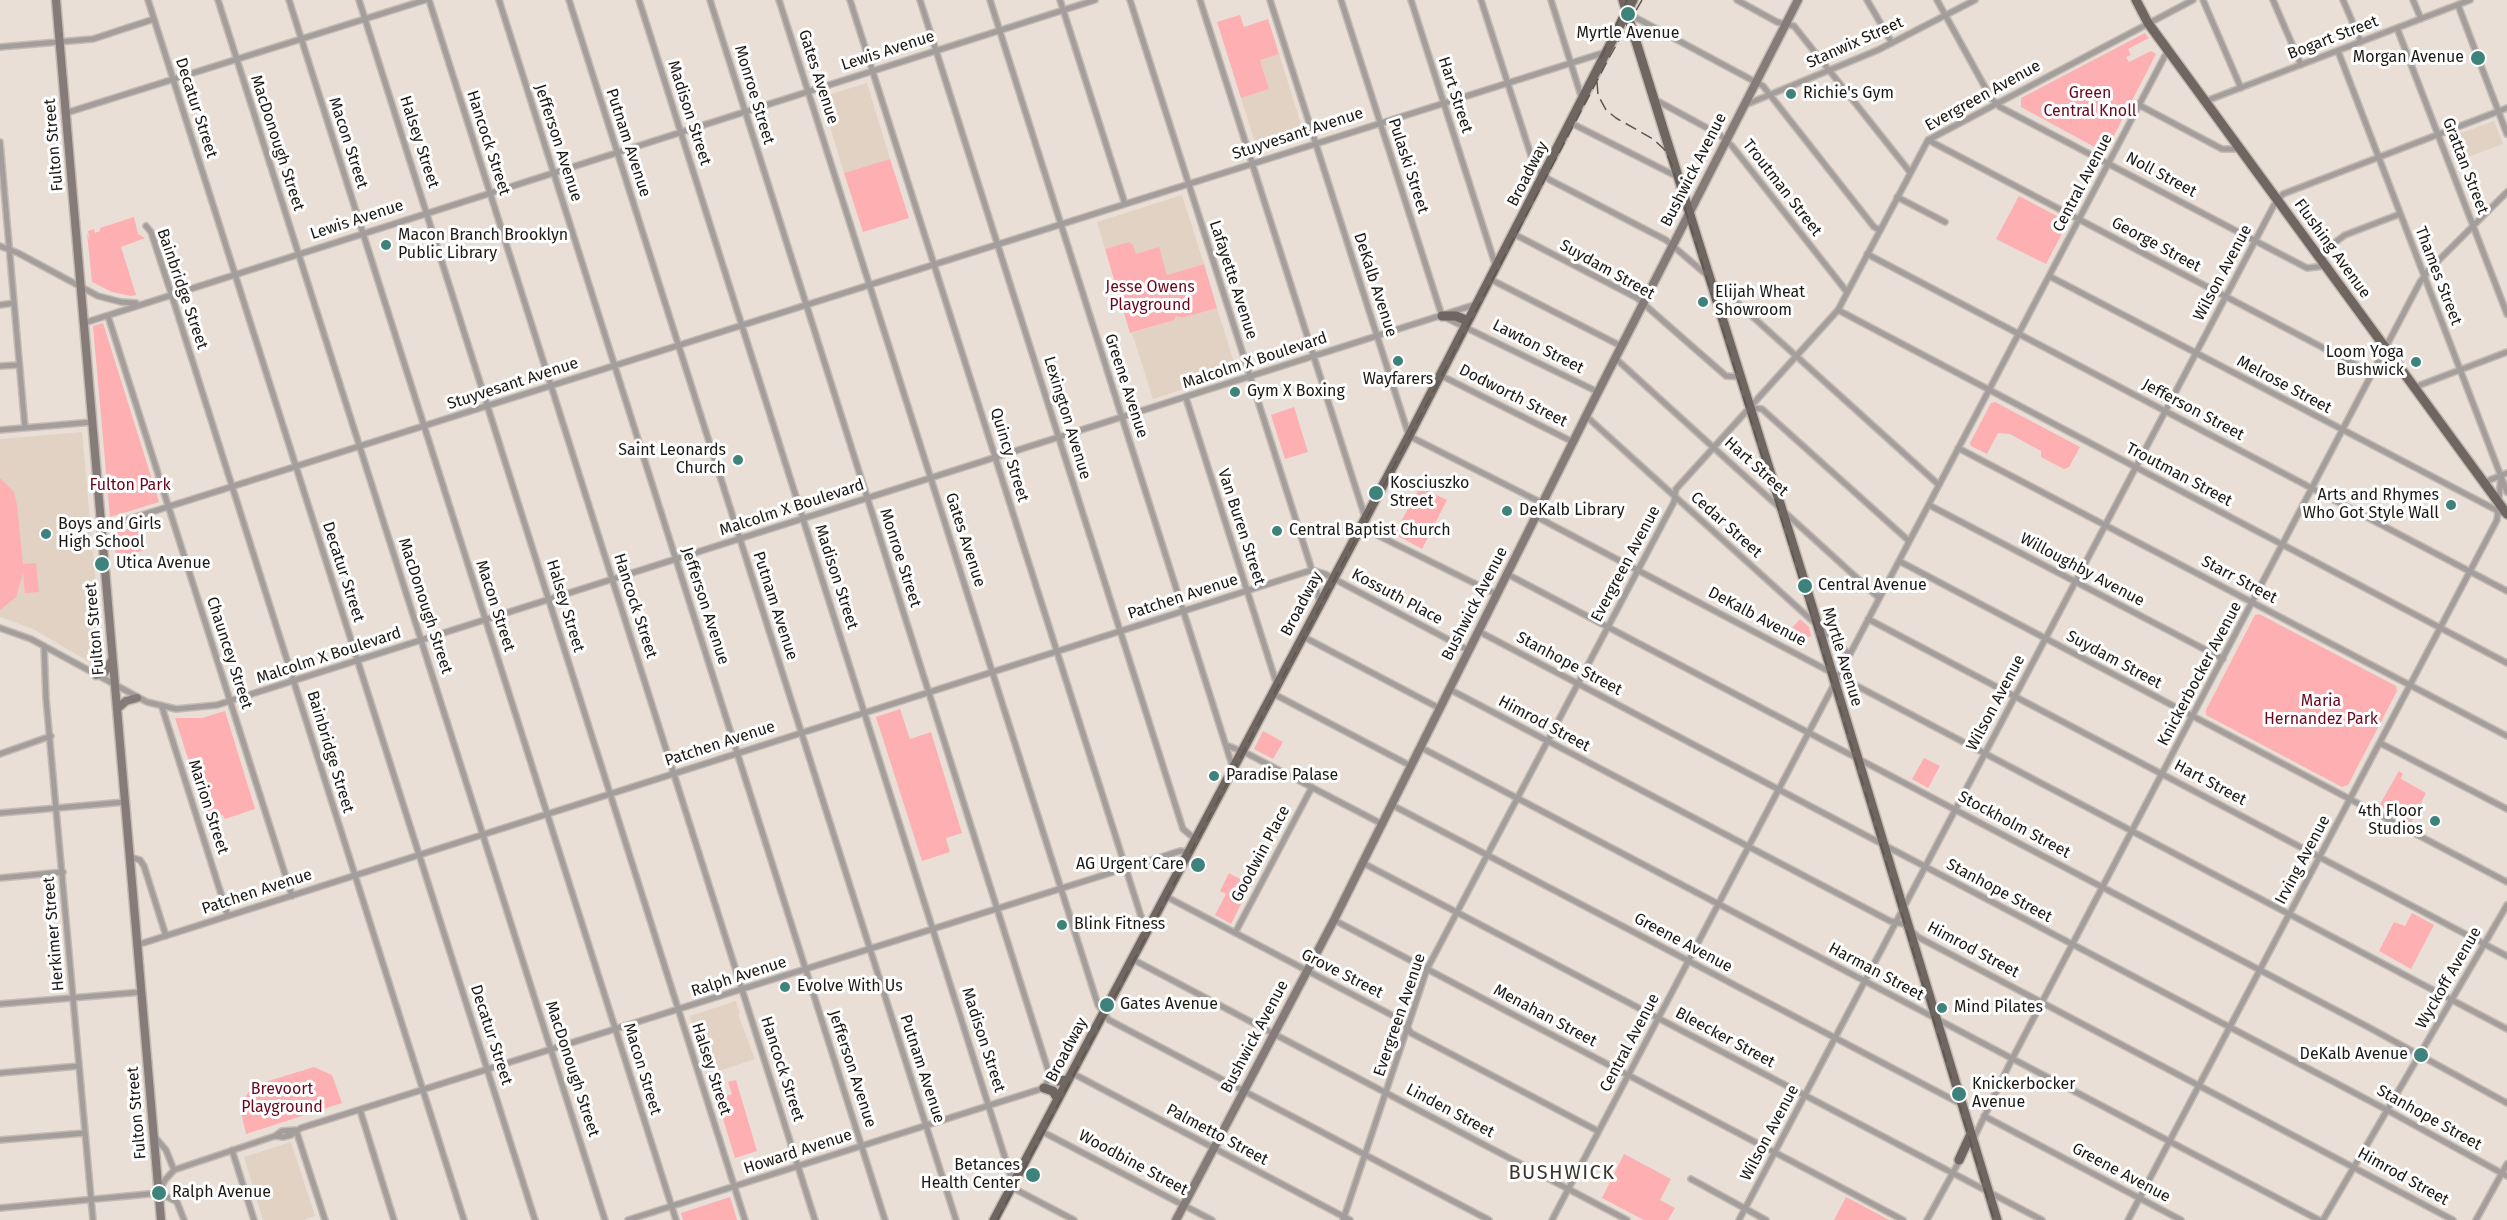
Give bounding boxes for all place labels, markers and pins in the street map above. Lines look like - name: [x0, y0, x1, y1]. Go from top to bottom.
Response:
- marker: Myrtle Avenue: [1619, 5, 1637, 23]
- place label: Myrtle Avenue: [1577, 24, 1679, 44]
- place label: Morgan Avenue: [2353, 48, 2464, 68]
- marker: Morgan Avenue: [2469, 49, 2487, 67]
- place label: Richie's Gym: [1803, 84, 1894, 104]
- marker: Richie's Gym: [1784, 87, 1798, 101]
- place label: Macon Branch Brooklyn Public Library: [398, 226, 568, 264]
- marker: Macon Branch Brooklyn Public Library: [379, 238, 393, 252]
- place label: Elijah Wheat Showroom: [1715, 283, 1805, 321]
- marker: Elijah Wheat Showroom: [1696, 295, 1710, 309]
- place label: Loom Yoga Bushwick: [2326, 343, 2404, 381]
- marker: Wayfarers: [1391, 354, 1405, 368]
- marker: Loom Yoga Bushwick: [2409, 355, 2423, 369]
- place label: Wayfarers: [1363, 370, 1433, 390]
- place label: Gym X Boxing: [1247, 382, 1345, 402]
- marker: Gym X Boxing: [1228, 385, 1242, 399]
- place label: Saint Leonards Church: [618, 441, 726, 479]
- marker: Saint Leonards Church: [731, 453, 745, 467]
- place label: Kosciuszko Street: [1390, 474, 1469, 512]
- marker: Kosciuszko Street: [1367, 484, 1385, 502]
- place label: Arts and Rhymes Who Got Style Wall: [2303, 486, 2439, 524]
- marker: Arts and Rhymes Who Got Style Wall: [2444, 498, 2458, 512]
- place label: DeKalb Library: [1519, 501, 1625, 521]
- marker: DeKalb Library: [1500, 504, 1514, 518]
- place label: Boys and Girls High School: [58, 515, 161, 553]
- place label: Central Baptist Church: [1289, 521, 1451, 541]
- marker: Central Baptist Church: [1270, 524, 1284, 538]
- marker: Boys and Girls High School: [39, 527, 53, 541]
- place label: Utica Avenue: [116, 554, 210, 574]
- marker: Utica Avenue: [93, 555, 111, 573]
- place label: Central Avenue: [1818, 576, 1927, 596]
- marker: Central Avenue: [1796, 577, 1814, 595]
- place label: Paradise Palase: [1226, 766, 1338, 786]
- marker: Paradise Palase: [1207, 769, 1221, 783]
- place label: 4th Floor Studios: [2358, 802, 2423, 840]
- marker: 4th Floor Studios: [2428, 814, 2442, 828]
- place label: AG Urgent Care: [1076, 855, 1184, 875]
- marker: AG Urgent Care: [1189, 856, 1207, 874]
- place label: Blink Fitness: [1074, 915, 1165, 935]
- marker: Blink Fitness: [1055, 918, 1069, 932]
- place label: Evolve With Us: [797, 977, 903, 997]
- marker: Evolve With Us: [778, 980, 792, 994]
- place label: Gates Avenue: [1120, 995, 1218, 1015]
- marker: Gates Avenue: [1098, 996, 1116, 1014]
- place label: Mind Pilates: [1954, 998, 2043, 1018]
- marker: Mind Pilates: [1935, 1001, 1949, 1015]
- place label: DeKalb Avenue: [2300, 1045, 2408, 1065]
- marker: DeKalb Avenue: [2412, 1046, 2430, 1064]
- place label: Knickerbocker Avenue: [1972, 1075, 2075, 1113]
- marker: Knickerbocker Avenue: [1950, 1085, 1968, 1103]
- place label: Betances Health Center: [921, 1156, 1020, 1194]
- marker: Betances Health Center: [1024, 1166, 1042, 1184]
- place label: Ralph Avenue: [172, 1183, 271, 1203]
- marker: Ralph Avenue: [150, 1184, 168, 1202]

